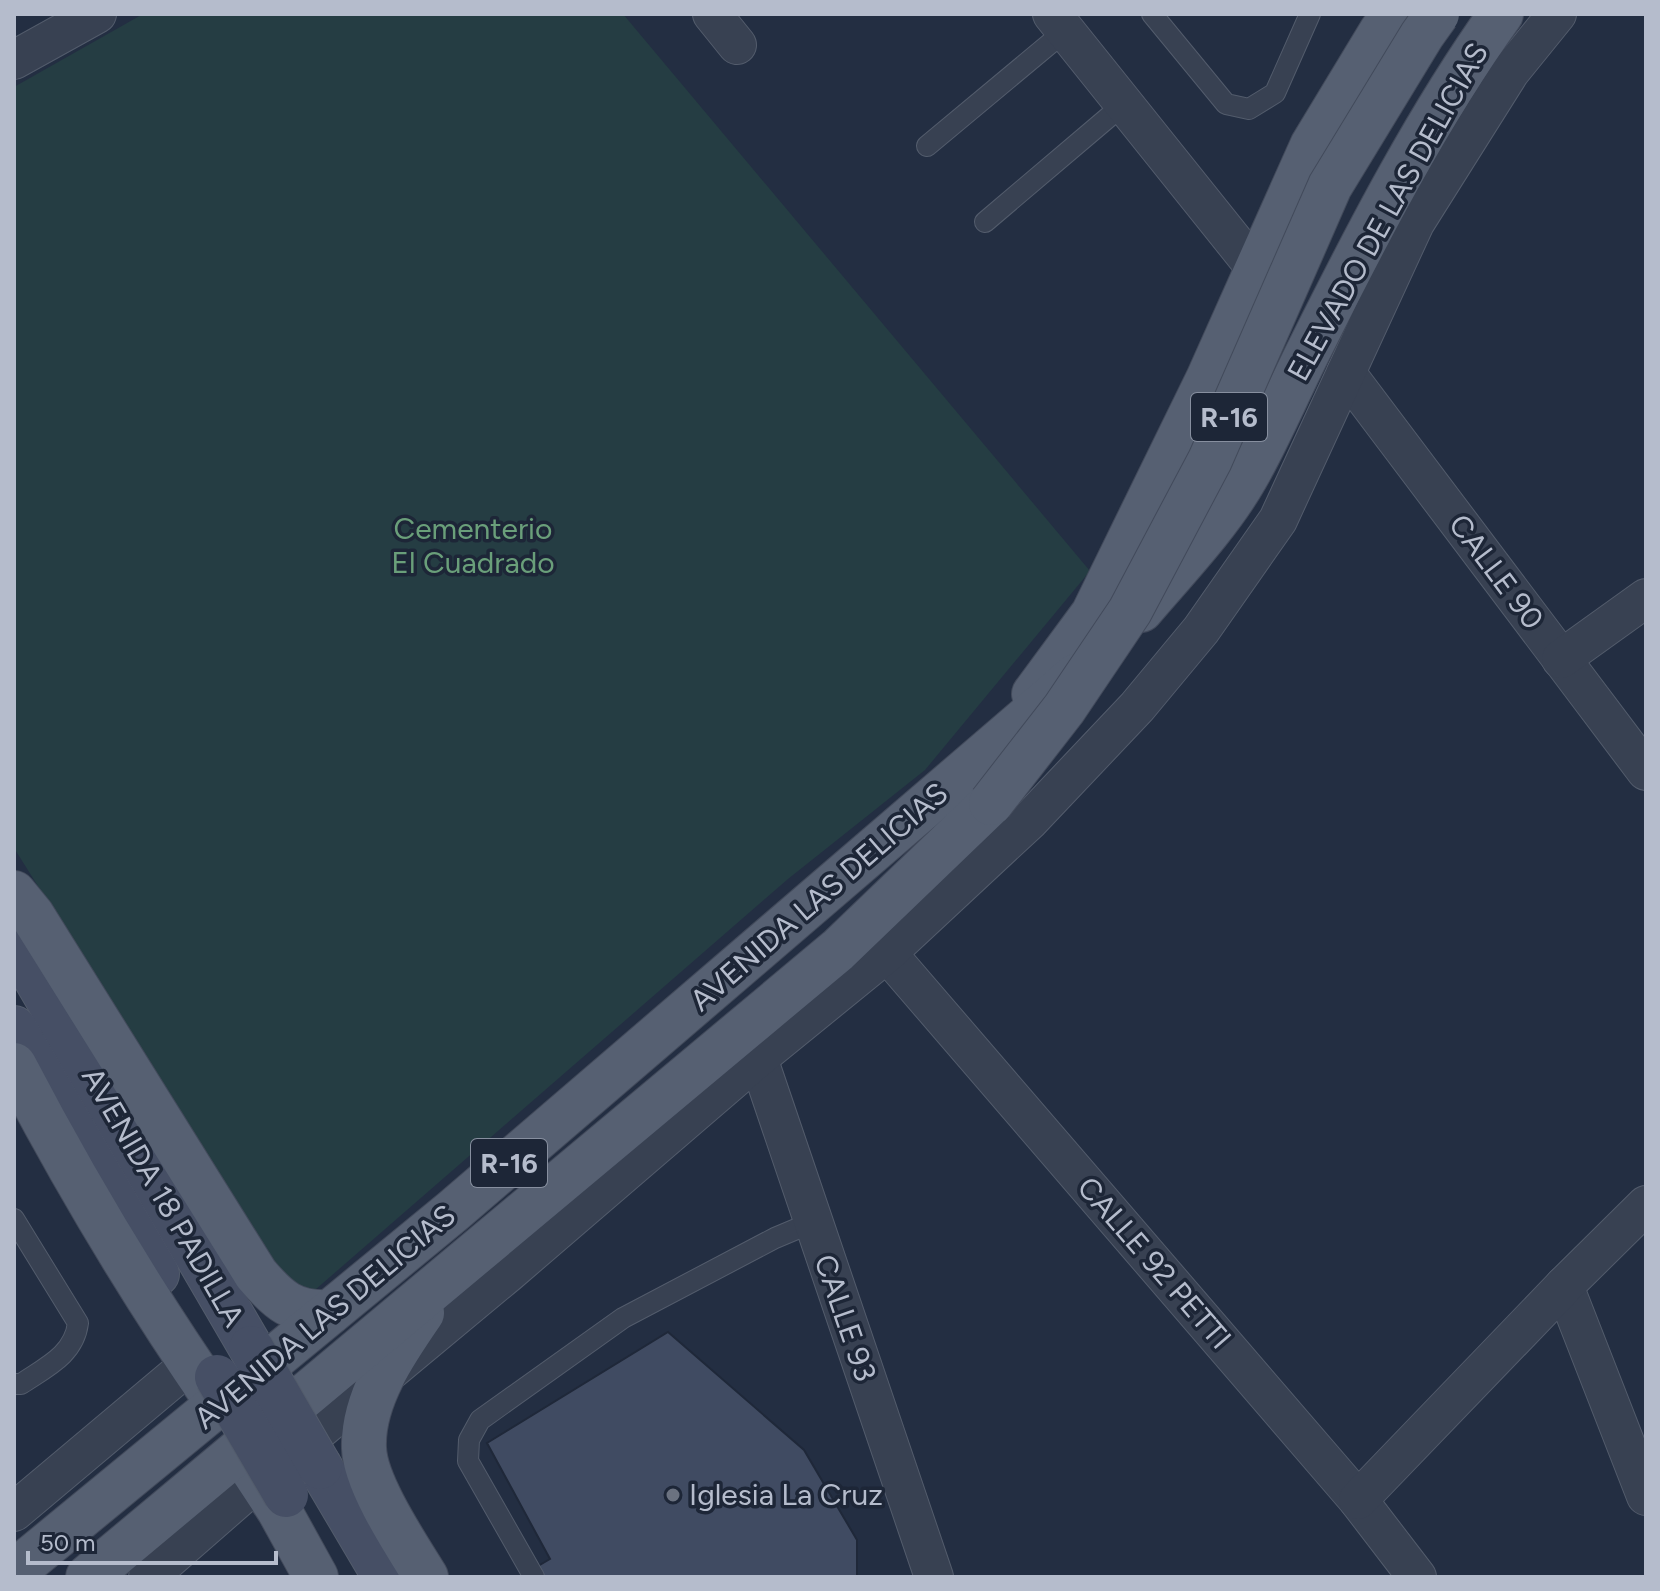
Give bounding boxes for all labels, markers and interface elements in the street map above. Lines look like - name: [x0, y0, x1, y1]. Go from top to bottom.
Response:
- street label: ELEVADO DE LAS DELICIAS: [1279, 36, 1496, 387]
- road number: R-16: [1191, 393, 1267, 441]
- street label: CALLE 90: [1441, 507, 1552, 637]
- park label: Cementerio El Cuadrado: [391, 510, 555, 581]
- street label: AVENIDA LAS DELICIAS: [682, 775, 955, 1019]
- street label: AVENIDA 18 PADILLA: [74, 1060, 253, 1334]
- road number: R-16: [471, 1139, 547, 1187]
- street label: CALLE 92 PETTI: [1070, 1169, 1239, 1356]
- street label: AVENIDA LAS DELICIAS: [187, 1197, 463, 1437]
- street label: CALLE 93: [807, 1250, 884, 1386]
- place label: Iglesia La Cruz: [689, 1476, 883, 1513]
- marker: Iglesia La Cruz: [664, 1486, 682, 1504]
- scale bar: [28, 1515, 276, 1565]
- text: 50 m: [40, 1528, 96, 1557]

